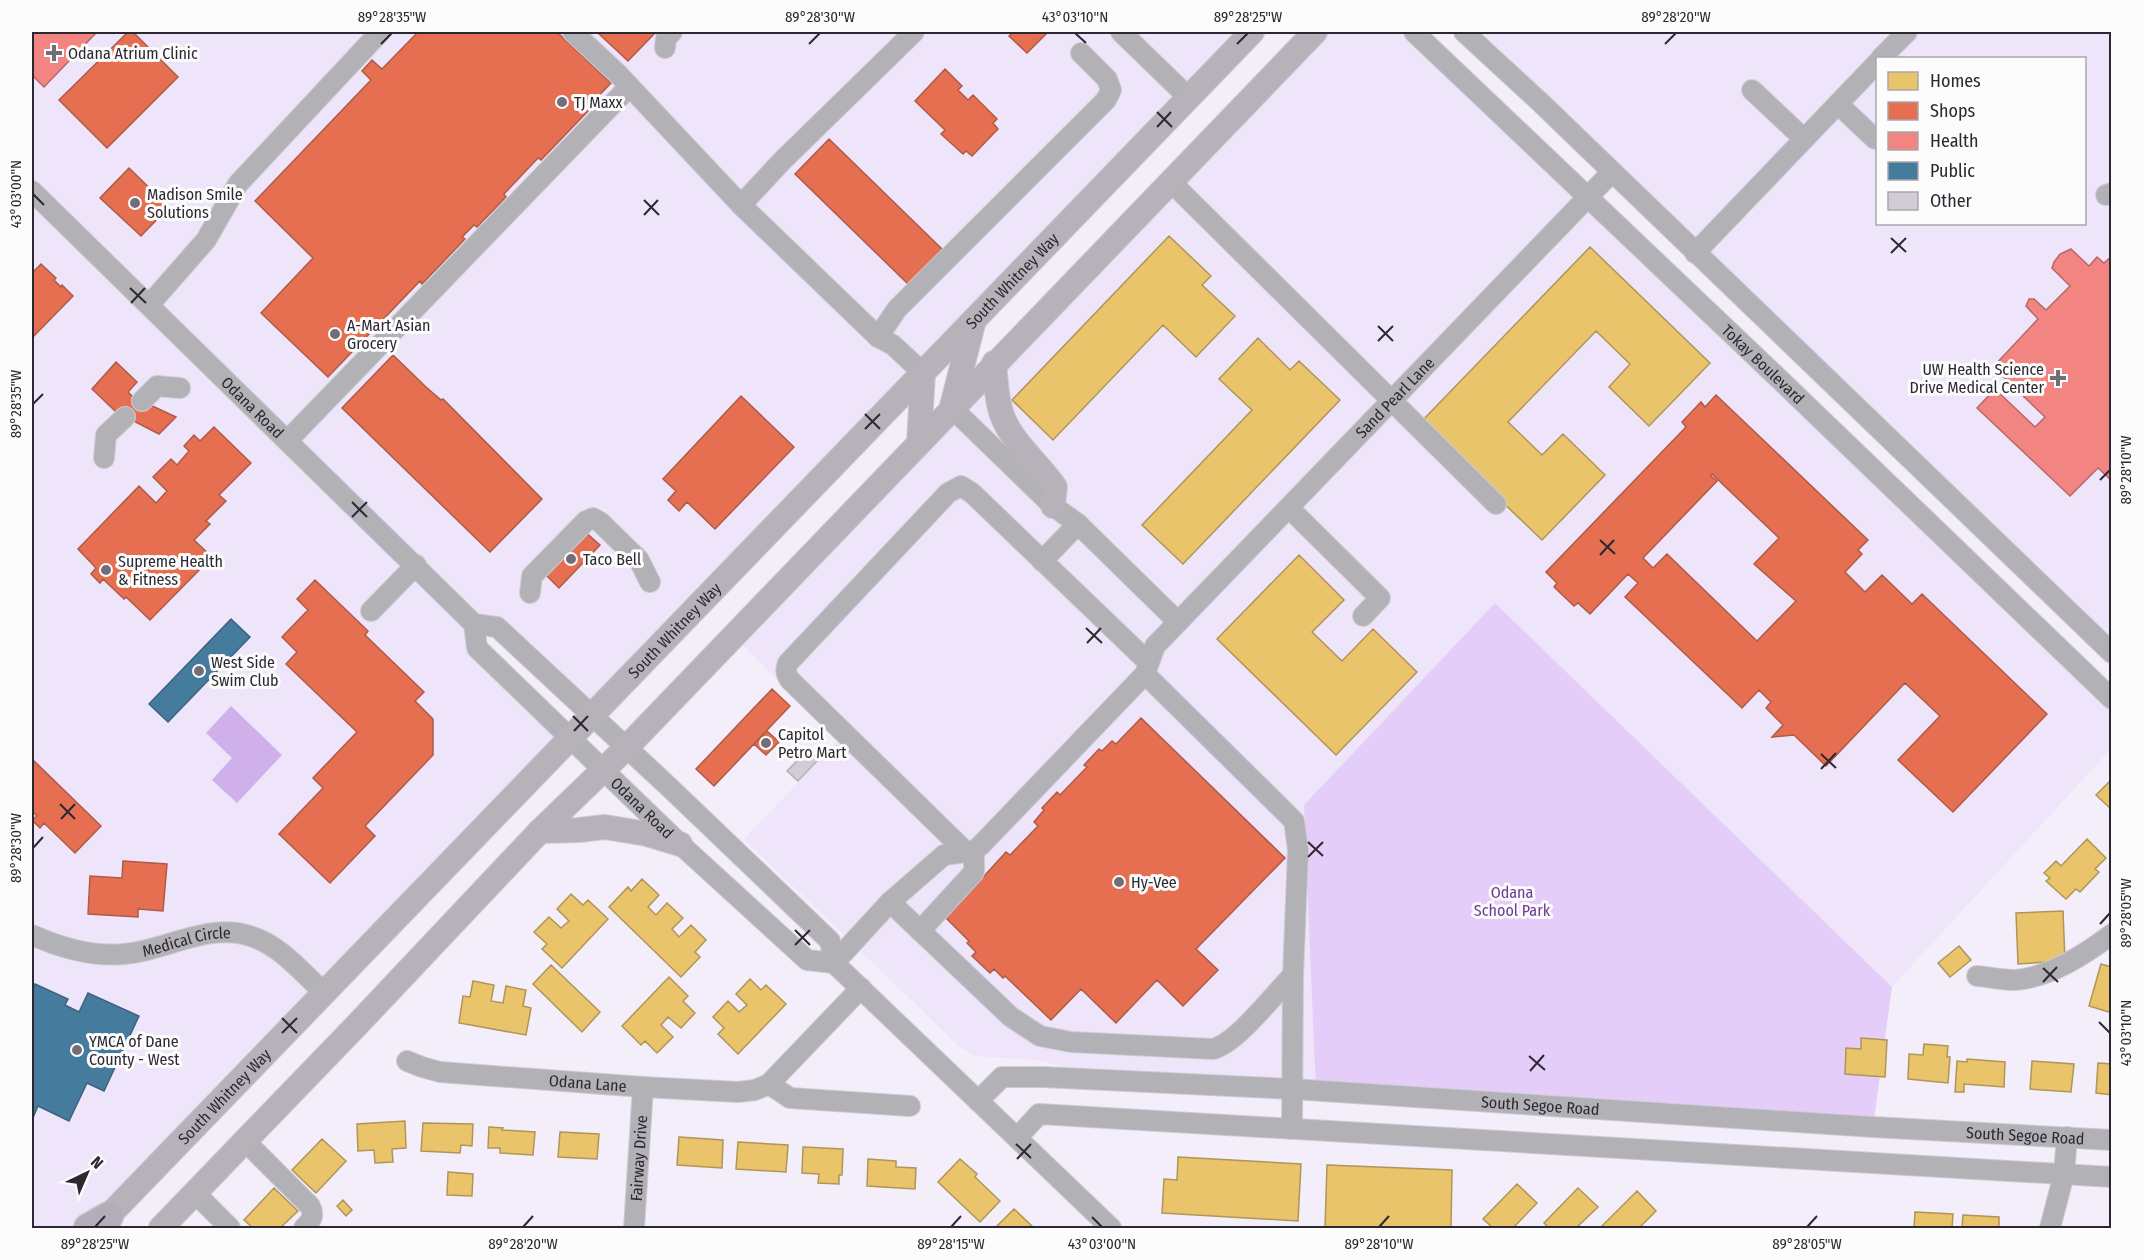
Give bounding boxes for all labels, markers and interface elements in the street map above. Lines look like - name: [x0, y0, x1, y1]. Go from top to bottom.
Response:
- text: 89°28'35"W: [358, 8, 426, 26]
- text: 89°28'30"W: [785, 8, 855, 26]
- text: 43°03'10"N: [1042, 8, 1108, 26]
- text: 89°28'25"W: [1214, 8, 1282, 26]
- text: 89°28'20"W: [1641, 8, 1711, 26]
- marker: Odana Atrium Clinic: [45, 44, 63, 62]
- place label: Odana Atrium Clinic: [68, 44, 198, 63]
- legend: [1876, 57, 2086, 225]
- text: Homes: [1930, 70, 1981, 92]
- place label: TJ Maxx: [574, 93, 623, 112]
- marker: TJ Maxx: [555, 95, 569, 109]
- text: Shops: [1930, 100, 1975, 122]
- text: Health: [1930, 130, 1978, 152]
- text: 43°03'00"N: [7, 160, 25, 228]
- text: Public: [1930, 160, 1975, 182]
- place label: Madison Smile Solutions: [147, 185, 243, 222]
- text: Other: [1930, 190, 1973, 212]
- marker: Madison Smile Solutions: [128, 196, 142, 210]
- street label: South Whitney Way: [962, 228, 1063, 332]
- place label: A-Mart Asian Grocery: [347, 316, 431, 353]
- street label: Tokay Boulevard: [1718, 320, 1809, 408]
- marker: A-Mart Asian Grocery: [328, 327, 342, 341]
- street label: Sand Pearl Lane: [1351, 353, 1438, 442]
- place label: UW Health Science Drive Medical Center: [1910, 360, 2044, 397]
- marker: UW Health Science Drive Medical Center: [2049, 369, 2067, 387]
- text: 89°28'35"W: [7, 370, 25, 438]
- street label: Odana Road: [218, 373, 288, 442]
- text: 89°28'10"W: [2117, 436, 2135, 504]
- place label: Taco Bell: [583, 550, 641, 569]
- place label: Supreme Health & Fitness: [118, 552, 223, 589]
- marker: Taco Bell: [564, 552, 578, 566]
- marker: Supreme Health & Fitness: [99, 563, 113, 577]
- street label: South Whitney Way: [624, 578, 725, 682]
- place label: West Side Swim Club: [211, 653, 279, 690]
- marker: West Side Swim Club: [192, 664, 206, 678]
- place label: Capitol Petro Mart: [778, 725, 847, 762]
- marker: Capitol Petro Mart: [759, 736, 773, 750]
- street label: Odana Road: [607, 773, 678, 842]
- text: 89°28'30"W: [7, 813, 25, 883]
- place label: Hy-Vee: [1131, 873, 1177, 892]
- marker: Hy-Vee: [1112, 875, 1126, 889]
- text: 89°28'05"W: [2117, 878, 2135, 948]
- park label: Odana School Park: [1474, 883, 1551, 920]
- street label: Medical Circle: [140, 923, 231, 960]
- text: 43°03'10"N: [2117, 1000, 2135, 1066]
- place label: YMCA of Dane County - West: [89, 1032, 180, 1069]
- marker: YMCA of Dane County - West: [70, 1043, 84, 1057]
- street label: South Whitney Way: [174, 1044, 275, 1148]
- street label: Odana Lane: [548, 1071, 627, 1095]
- street label: South Segoe Road: [1480, 1092, 1600, 1119]
- street label: Fairway Drive: [626, 1114, 651, 1202]
- street label: South Segoe Road: [1966, 1123, 2085, 1148]
- north arrow: [57, 1143, 117, 1203]
- text: N: [87, 1152, 107, 1173]
- text: 89°28'25"W: [61, 1235, 129, 1253]
- text: 89°28'20"W: [488, 1235, 558, 1253]
- text: 89°28'15"W: [917, 1235, 985, 1253]
- text: 43°03'00"N: [1068, 1235, 1136, 1253]
- text: 89°28'10"W: [1345, 1235, 1413, 1253]
- text: 89°28'05"W: [1772, 1235, 1842, 1253]

